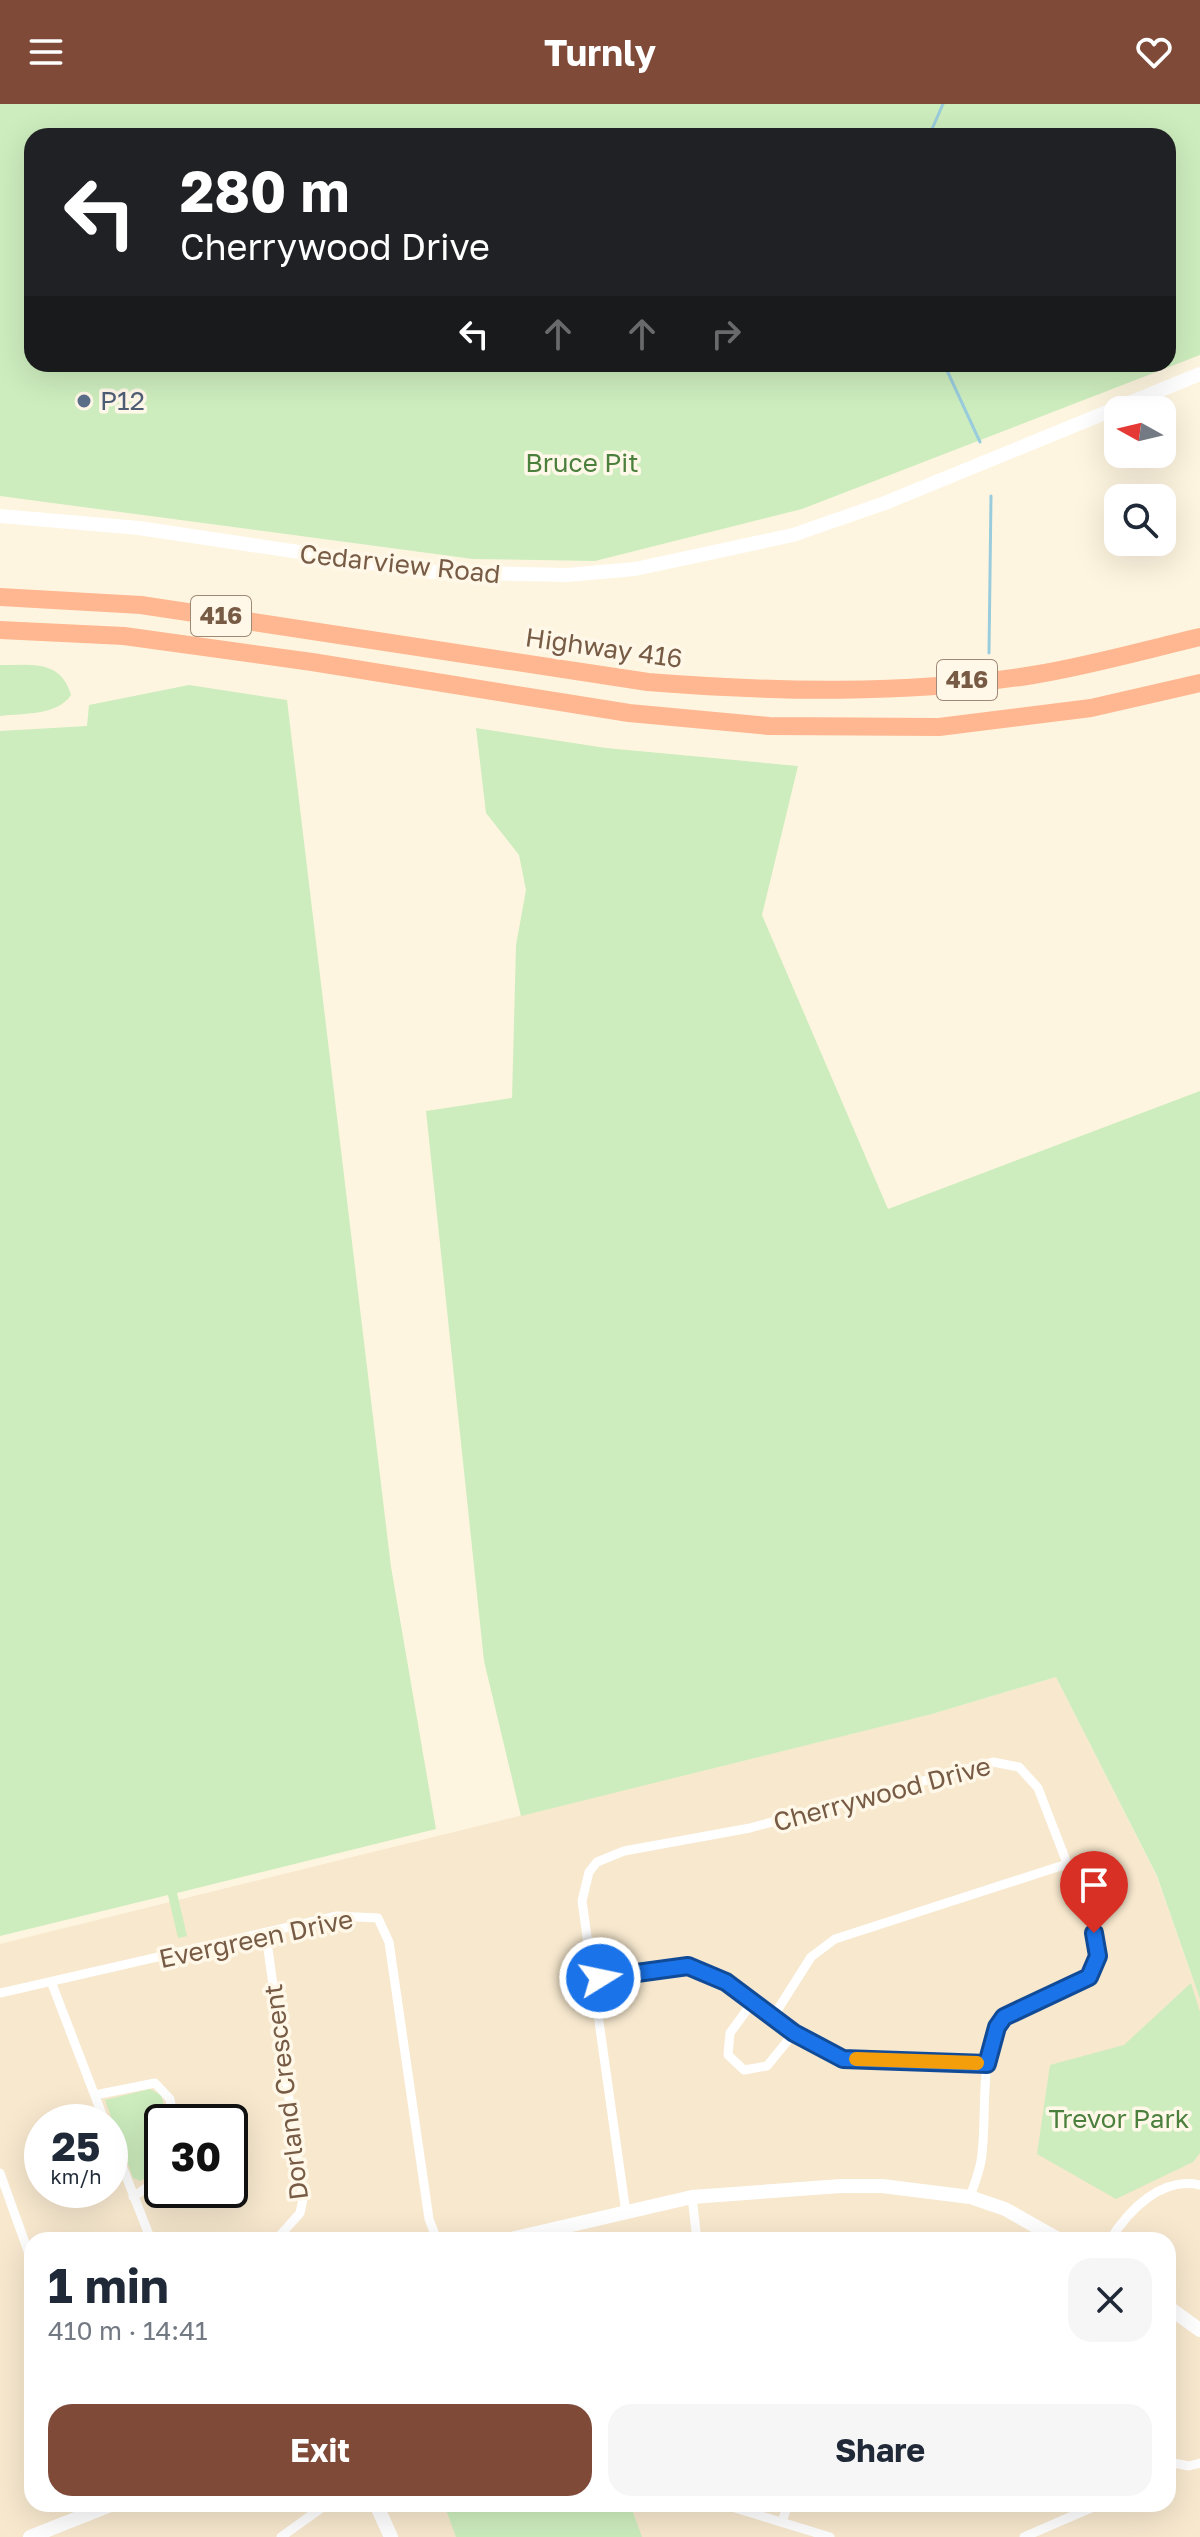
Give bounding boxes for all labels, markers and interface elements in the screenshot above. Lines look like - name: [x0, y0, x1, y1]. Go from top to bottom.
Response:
- icon: menu: [24, 30, 68, 74]
- icon: heart: [1132, 30, 1176, 74]
- text: Turnly: [544, 31, 656, 74]
- text: 280 m: [180, 157, 349, 224]
- icon: left: [48, 160, 152, 264]
- text: Cherrywood Drive: [180, 225, 490, 268]
- icon: left: [452, 312, 496, 356]
- icon: ahead: [536, 312, 580, 356]
- icon: ahead: [620, 312, 664, 356]
- icon: right: [704, 312, 748, 356]
- place label: P12: [100, 385, 145, 416]
- marker: P12: [75, 392, 93, 410]
- north arrow: [1104, 396, 1176, 468]
- map controls: [1104, 396, 1176, 556]
- park label: Bruce Pit: [525, 447, 639, 478]
- button: search: [1104, 484, 1176, 556]
- street label: Cedarview Road: [298, 538, 502, 589]
- road number: 416: [191, 596, 251, 636]
- street label: Highway 416: [523, 621, 685, 674]
- road number: 416: [937, 660, 997, 700]
- street label: Cherrywood Drive: [770, 1750, 994, 1837]
- pin: [1060, 1851, 1128, 1933]
- icon: arrive: [1072, 1863, 1116, 1907]
- street label: Evergreen Drive: [156, 1903, 356, 1974]
- position arrow: [558, 1936, 642, 2020]
- street label: Dorland Crescent: [257, 1982, 314, 2202]
- park label: Trevor Park: [1049, 2103, 1190, 2134]
- speed limit sign: 30: [144, 2104, 248, 2208]
- text: 25: [52, 2122, 100, 2170]
- text: km/h: [51, 2164, 101, 2188]
- text: 1 min: [48, 2256, 169, 2314]
- button: close: [1068, 2258, 1152, 2342]
- text: 410 m · 14:41: [48, 2315, 208, 2346]
- button: Exit: [48, 2404, 592, 2496]
- button: Share: [608, 2404, 1152, 2496]

